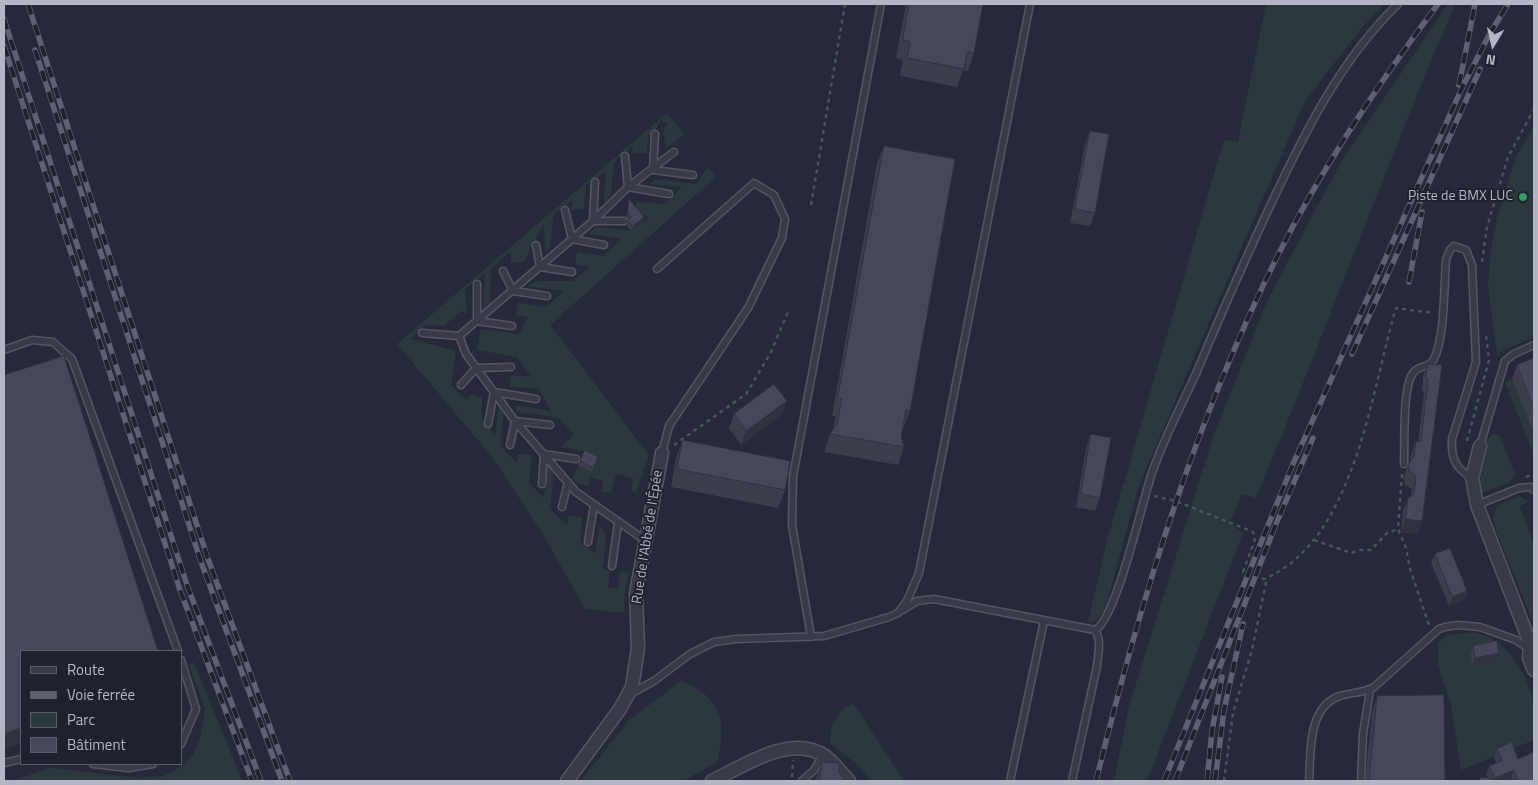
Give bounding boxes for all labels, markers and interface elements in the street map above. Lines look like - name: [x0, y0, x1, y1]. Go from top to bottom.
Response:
- north arrow: [1468, 20, 1518, 70]
- text: N: [1484, 49, 1497, 71]
- place label: Piste de BMX LUC: [1408, 189, 1513, 205]
- marker: Piste de BMX LUC: [1517, 191, 1529, 203]
- street label: Rue de l'Abbé de l'Épée: [629, 469, 667, 605]
- legend: [20, 650, 182, 765]
- text: Route: [67, 658, 105, 681]
- text: Voie ferrée: [67, 683, 135, 706]
- text: Parc: [67, 708, 95, 731]
- text: Bâtiment: [67, 733, 126, 756]

